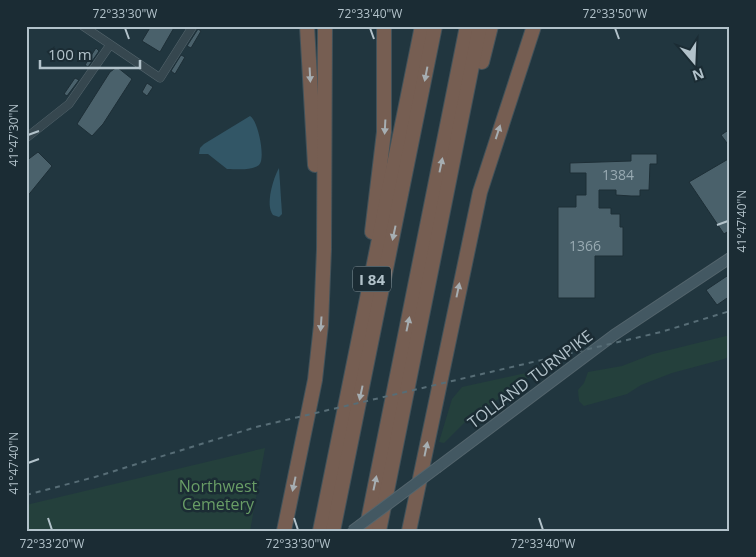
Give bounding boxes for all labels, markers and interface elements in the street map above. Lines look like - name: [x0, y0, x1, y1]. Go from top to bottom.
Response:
- text: 72°33'30"W: [93, 5, 157, 22]
- text: 72°33'40"W: [338, 5, 402, 22]
- text: 72°33'50"W: [583, 5, 647, 22]
- scale bar: [40, 38, 140, 70]
- north arrow: [668, 38, 718, 88]
- text: 100 m: [48, 44, 92, 64]
- text: N: [690, 64, 707, 86]
- one-way arrow: [306, 67, 314, 83]
- one-way arrow: [422, 67, 430, 82]
- text: 41°47'30"N: [5, 104, 22, 166]
- one-way arrow: [380, 120, 388, 136]
- one-way arrow: [494, 124, 502, 139]
- one-way arrow: [437, 156, 445, 172]
- house number: 1384: [602, 165, 634, 184]
- text: 41°47'40"N: [733, 190, 750, 252]
- one-way arrow: [390, 226, 398, 241]
- house number: 1366: [569, 236, 601, 255]
- road number: I 84: [353, 266, 391, 292]
- one-way arrow: [455, 281, 463, 297]
- one-way arrow: [404, 316, 412, 331]
- one-way arrow: [317, 317, 325, 333]
- street label: TOLLAND TURNPIKE: [463, 325, 597, 433]
- one-way arrow: [357, 385, 365, 400]
- text: 41°47'40"N: [5, 432, 22, 494]
- one-way arrow: [422, 441, 430, 456]
- park label: Northwest Cemetery: [179, 475, 258, 515]
- one-way arrow: [372, 475, 380, 491]
- one-way arrow: [289, 477, 297, 493]
- text: 72°33'20"W: [20, 535, 84, 552]
- text: 72°33'30"W: [266, 535, 330, 552]
- text: 72°33'40"W: [511, 535, 575, 552]

